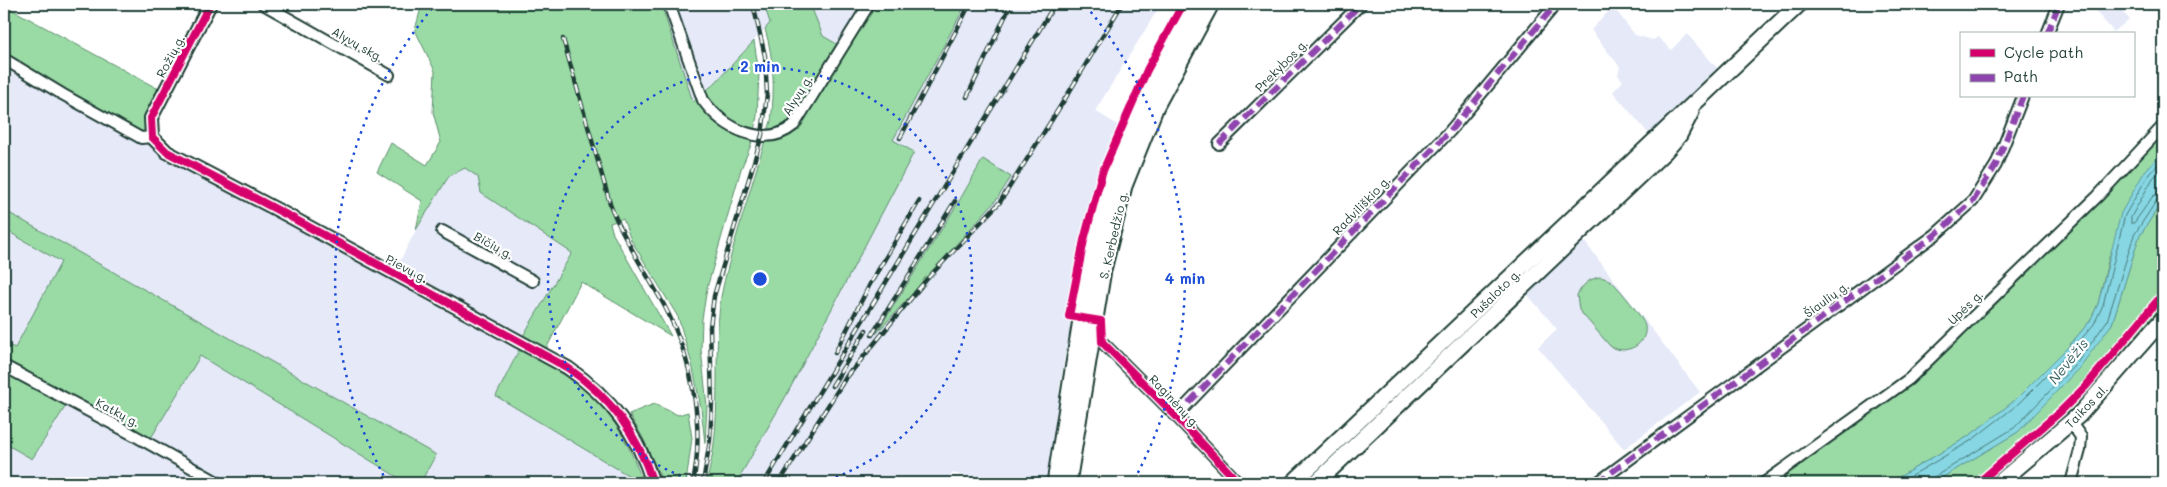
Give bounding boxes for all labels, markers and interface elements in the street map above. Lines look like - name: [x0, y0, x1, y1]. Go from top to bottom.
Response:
- street label: Alyvų skg.: [329, 23, 387, 65]
- street label: Rožių g.: [152, 32, 188, 80]
- legend: [1960, 32, 2134, 98]
- street label: Prekybos g.: [1251, 35, 1311, 95]
- text: Cycle path: [2004, 42, 2083, 62]
- text: 2 min: [740, 56, 780, 76]
- text: Path: [2004, 66, 2038, 86]
- street label: Alyvų g.: [778, 72, 816, 118]
- street label: Radviliškio g.: [1329, 172, 1393, 238]
- street label: S. Kerbedžio g.: [1095, 190, 1131, 280]
- street label: Bičių g.: [471, 228, 517, 262]
- street label: Pievų g.: [383, 250, 431, 286]
- street label: Pušaloto g.: [1466, 265, 1524, 321]
- text: 4 min: [1165, 268, 1205, 288]
- centre of rings: [751, 270, 769, 288]
- street label: Šiaulių g.: [1800, 277, 1852, 321]
- street label: Upės g.: [1944, 286, 1986, 328]
- water label: Nevėžis: [2044, 334, 2092, 388]
- street label: Raginėnų g.: [1146, 371, 1204, 431]
- street label: Taikos al.: [2061, 381, 2111, 431]
- street label: Katkų g.: [93, 394, 143, 430]

